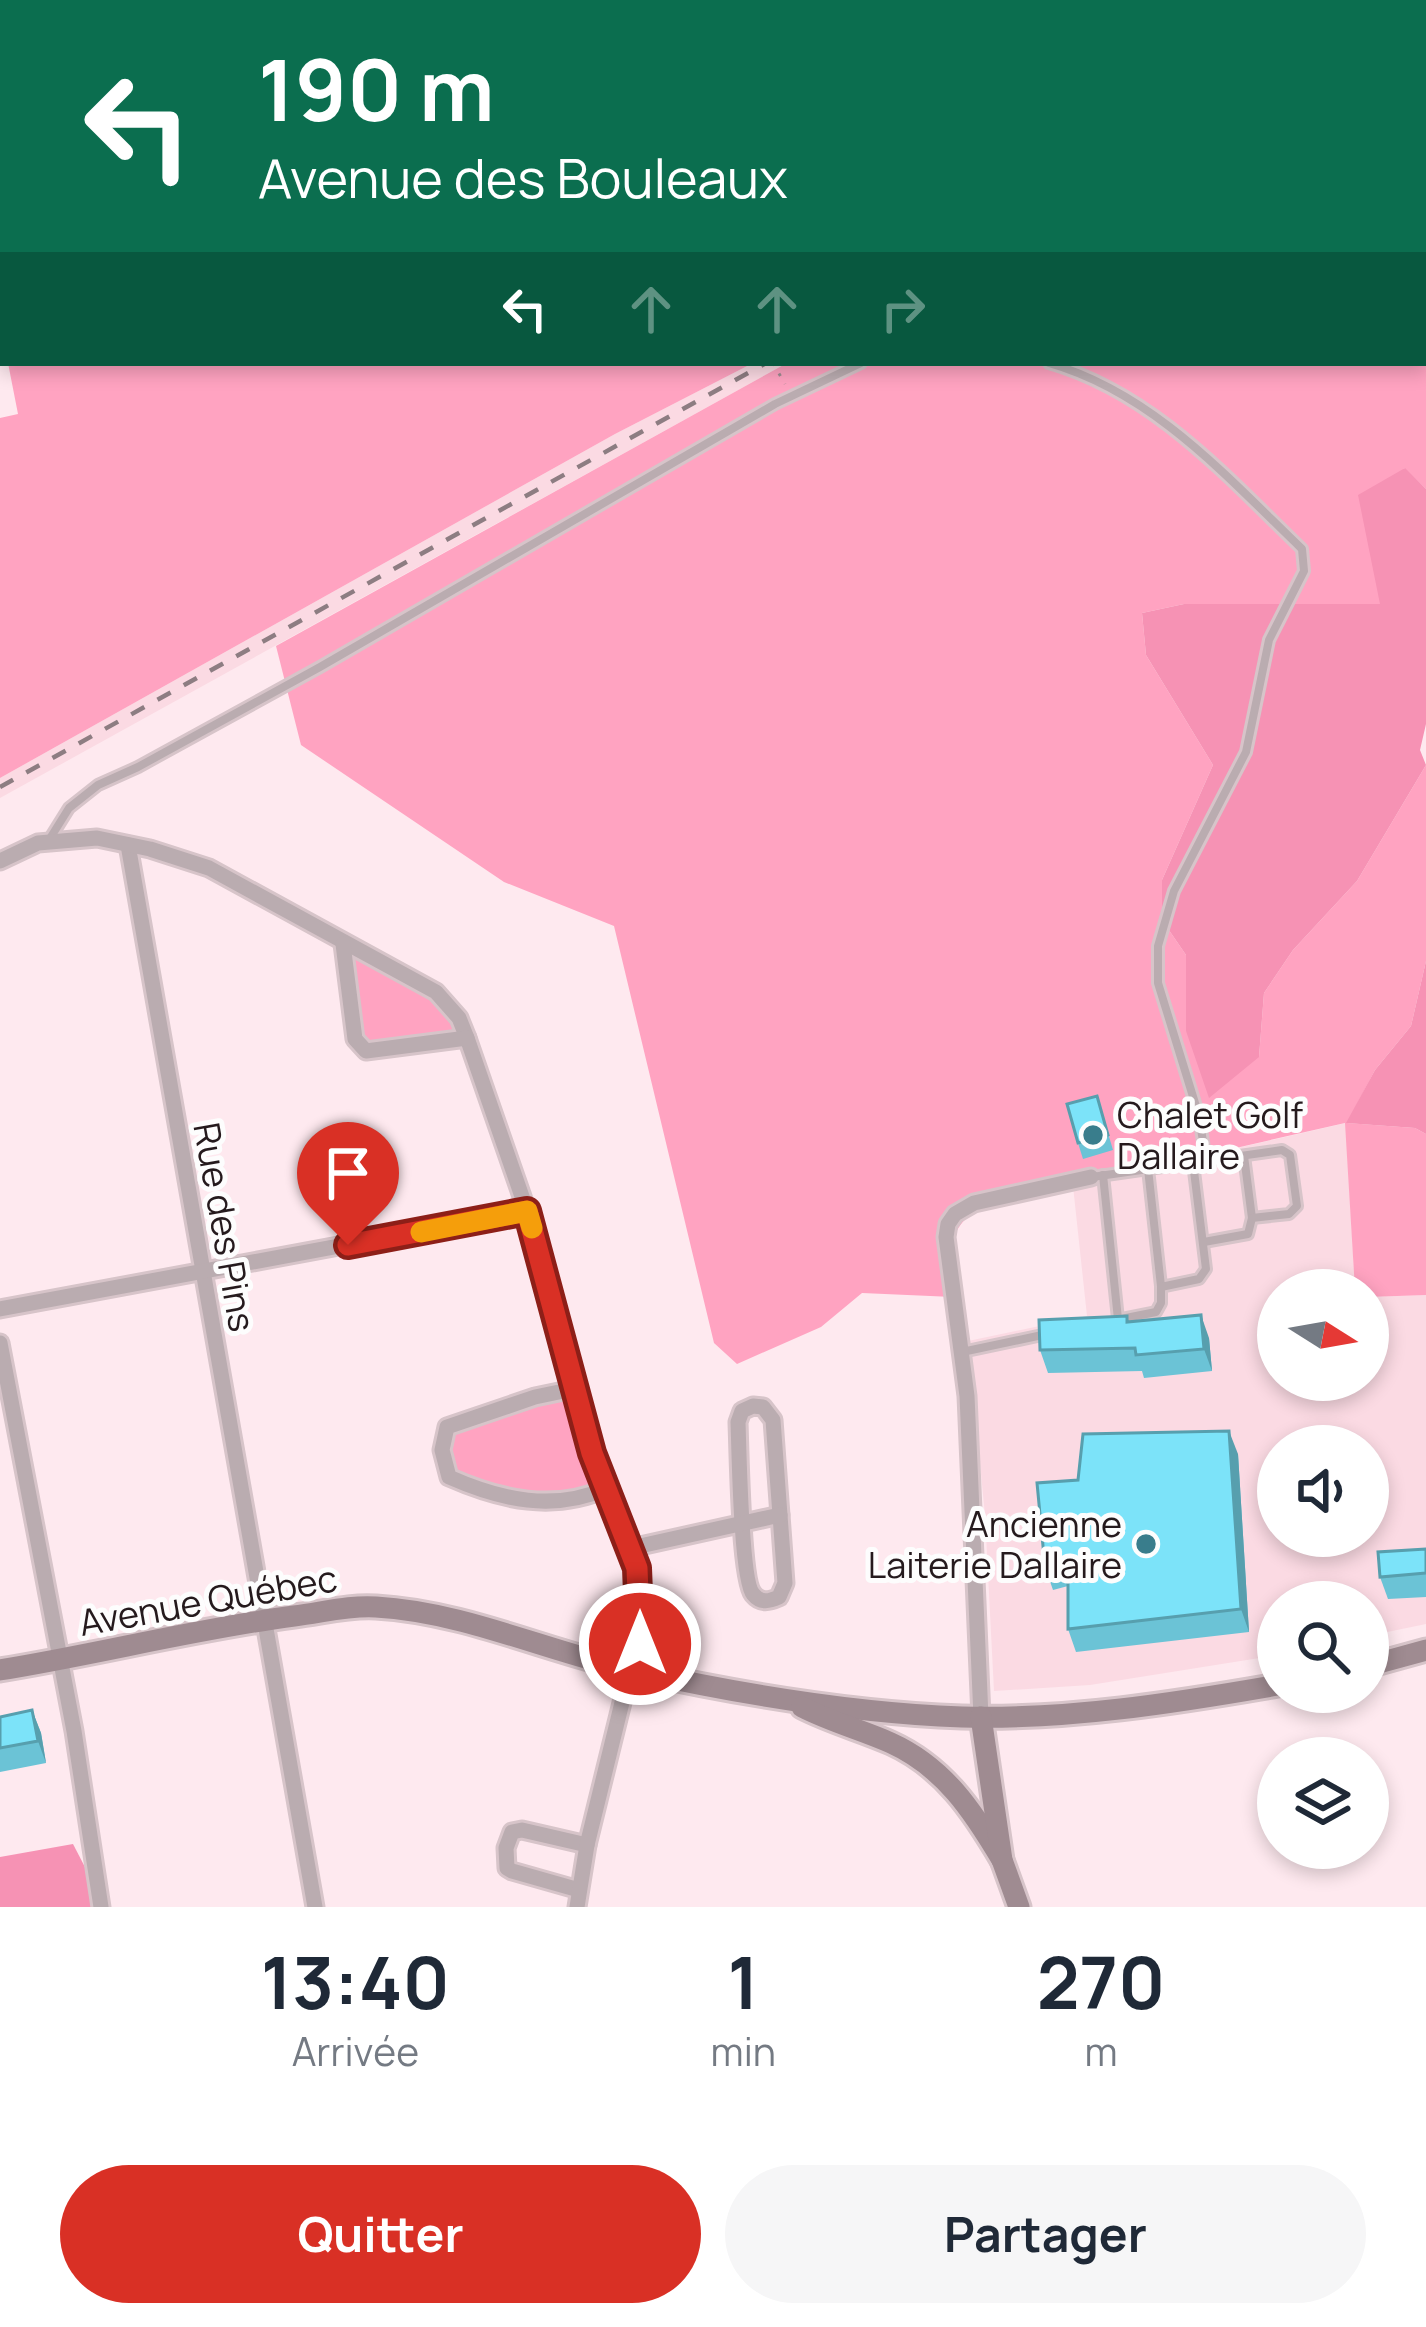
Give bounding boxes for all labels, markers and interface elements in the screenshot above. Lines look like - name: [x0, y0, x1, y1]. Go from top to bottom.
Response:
- text: 190 m: [258, 31, 495, 146]
- icon: left: [60, 48, 216, 204]
- text: Avenue des Bouleaux: [258, 140, 788, 214]
- icon: left: [492, 276, 558, 342]
- icon: ahead: [618, 276, 684, 342]
- icon: ahead: [744, 276, 810, 342]
- icon: right: [870, 276, 936, 342]
- place label: Chalet Golf Dallaire: [1117, 1090, 1303, 1180]
- street label: Rue des Pins: [183, 1119, 267, 1335]
- pin: [297, 1122, 399, 1245]
- marker: Chalet Golf Dallaire: [1080, 1122, 1106, 1148]
- icon: arrive: [315, 1140, 381, 1206]
- north arrow: [1257, 1269, 1389, 1401]
- map controls: [1257, 1269, 1389, 1869]
- button: sound: [1257, 1425, 1389, 1557]
- place label: Ancienne Laiterie Dallaire: [868, 1499, 1122, 1589]
- marker: Ancienne Laiterie Dallaire: [1133, 1531, 1159, 1557]
- street label: Avenue Québec: [75, 1553, 341, 1647]
- position arrow: [577, 1581, 703, 1707]
- button: search: [1257, 1581, 1389, 1713]
- button: layers: [1257, 1737, 1389, 1869]
- text: 13:40: [261, 1932, 450, 2031]
- text: 1: [728, 1932, 759, 2031]
- text: 270: [1037, 1932, 1165, 2031]
- text: Arrivée: [292, 2024, 419, 2078]
- text: min: [711, 2024, 776, 2078]
- text: m: [1084, 2024, 1118, 2078]
- button: Quitter: [60, 2165, 701, 2303]
- button: Partager: [725, 2165, 1366, 2303]

